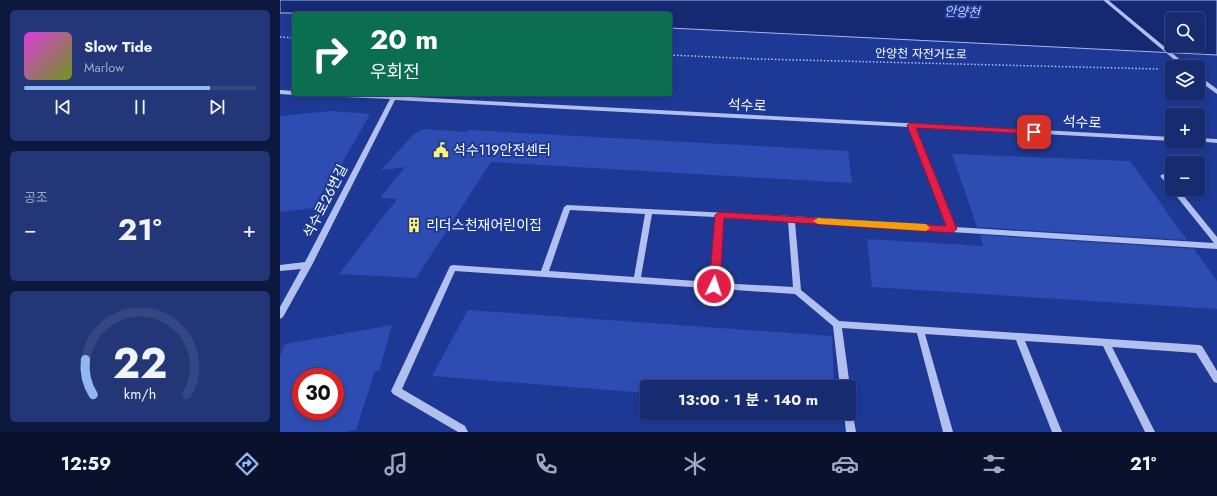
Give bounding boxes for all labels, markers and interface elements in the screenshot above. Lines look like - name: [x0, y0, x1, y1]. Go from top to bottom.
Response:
- water label: 안양천: [944, 2, 981, 22]
- map controls: [1165, 12, 1205, 196]
- button: search: [1165, 12, 1205, 52]
- text: 20 m: [370, 19, 438, 60]
- icon: right: [304, 28, 356, 80]
- text: Slow Tide: [84, 36, 152, 58]
- street label: 안양천 자전거도로: [875, 44, 967, 64]
- text: Marlow: [84, 58, 124, 77]
- text: 우회전: [370, 59, 420, 85]
- button: layers: [1165, 60, 1205, 100]
- street label: 석수로: [727, 94, 767, 116]
- icon: previous: [52, 96, 74, 118]
- icon: pause: [129, 96, 151, 118]
- icon: next: [206, 96, 228, 118]
- button: +: [1165, 108, 1205, 148]
- street label: 석수로: [1062, 111, 1102, 133]
- pin: [1017, 115, 1051, 149]
- icon: arrive: [1023, 121, 1045, 143]
- place label: 석수119안전센터: [453, 140, 551, 160]
- public building icon: 석수119안전센터: [432, 141, 450, 159]
- button: −: [1165, 156, 1205, 196]
- street label: 석수로26번길: [298, 161, 352, 241]
- text: 공조: [24, 188, 48, 207]
- text: 21°: [118, 208, 162, 251]
- text: −: [24, 213, 37, 245]
- text: +: [242, 213, 256, 245]
- place label: 리더스천재어린이집: [426, 215, 542, 235]
- building icon: 리더스천재어린이집: [405, 216, 423, 234]
- position arrow: [693, 265, 735, 307]
- text: 22: [113, 332, 167, 393]
- speed limit sign: 30: [292, 368, 344, 420]
- text: km/h: [124, 383, 156, 403]
- text: 13:00 · 1 분 · 140 m: [678, 389, 818, 411]
- icon: directions: [233, 450, 261, 478]
- icon: music: [382, 450, 410, 478]
- icon: phone: [532, 450, 560, 478]
- icon: climate: [681, 450, 709, 478]
- icon: car: [831, 450, 859, 478]
- icon: filters: [980, 450, 1008, 478]
- text: 12:59: [61, 451, 111, 477]
- text: 21°: [1130, 451, 1156, 477]

